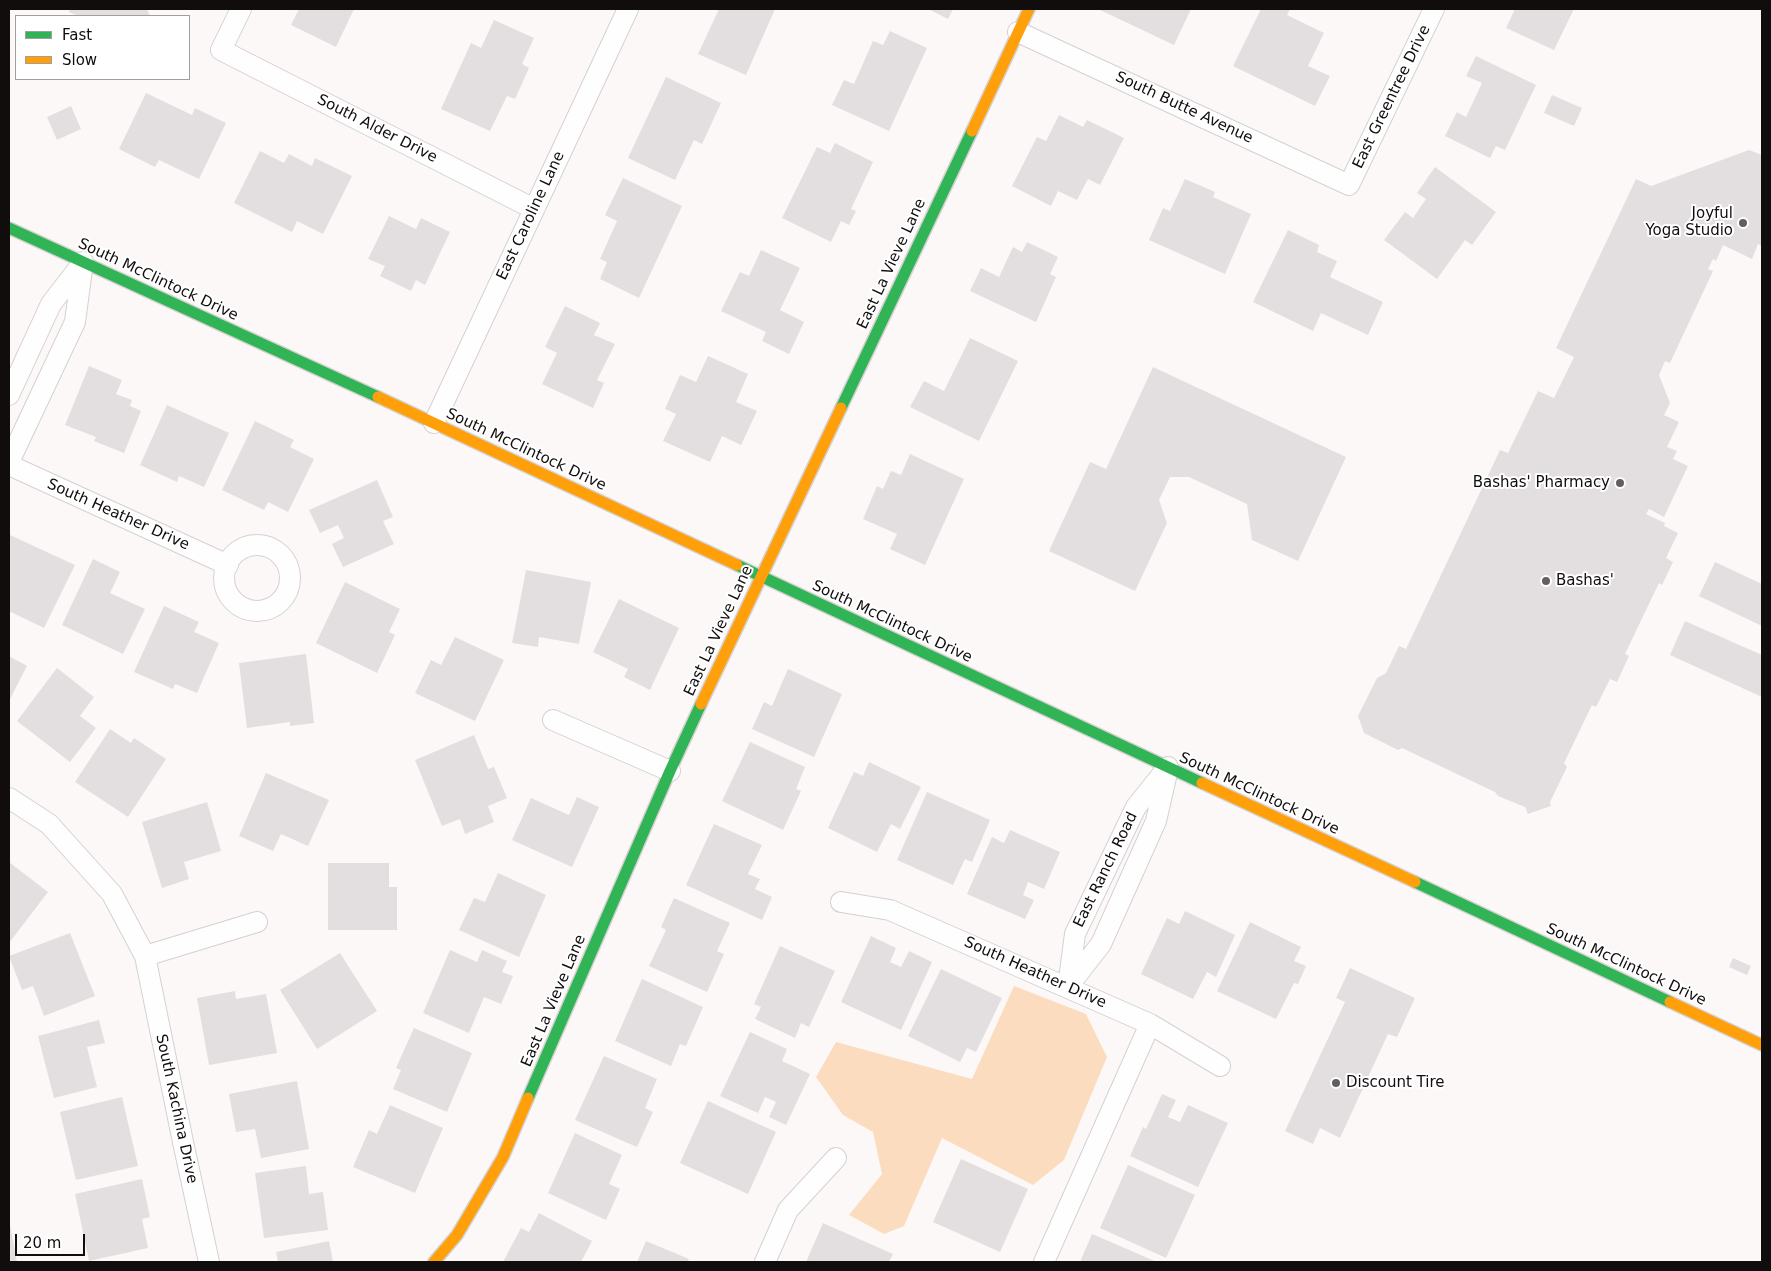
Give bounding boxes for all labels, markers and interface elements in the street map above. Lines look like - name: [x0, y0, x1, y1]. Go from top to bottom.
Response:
- legend: [15, 15, 190, 80]
- street label: East Greentree Drive: [1349, 22, 1435, 172]
- text: Fast: [62, 26, 92, 44]
- text: Slow: [62, 51, 97, 69]
- street label: South Butte Avenue: [1112, 68, 1256, 148]
- street label: South Alder Drive: [314, 91, 440, 167]
- street label: East Caroline Lane: [493, 149, 569, 283]
- street label: East La Vieve Lane: [854, 196, 930, 332]
- place label: Joyful Yoga Studio: [1645, 205, 1733, 240]
- marker: Joyful Yoga Studio: [1737, 217, 1749, 229]
- street label: South McClintock Drive: [75, 235, 241, 325]
- street label: South McClintock Drive: [443, 405, 609, 495]
- place label: Bashas' Pharmacy: [1473, 474, 1610, 492]
- street label: South Heather Drive: [44, 476, 192, 554]
- marker: Bashas' Pharmacy: [1614, 477, 1626, 489]
- street label: East La Vieve Lane: [681, 563, 757, 699]
- place label: Bashas': [1556, 572, 1614, 590]
- marker: Bashas': [1540, 575, 1552, 587]
- street label: South McClintock Drive: [809, 577, 975, 667]
- street label: South McClintock Drive: [1176, 749, 1342, 839]
- street label: East Ranch Road: [1070, 809, 1142, 931]
- street label: South McClintock Drive: [1543, 920, 1709, 1010]
- street label: East La Vieve Lane: [518, 932, 590, 1070]
- street label: South Heather Drive: [961, 934, 1109, 1012]
- street label: South Kachina Drive: [151, 1033, 201, 1185]
- place label: Discount Tire: [1346, 1074, 1445, 1092]
- marker: Discount Tire: [1330, 1077, 1342, 1089]
- scale bar: [18, 1224, 88, 1256]
- text: 20 m: [23, 1234, 61, 1252]

